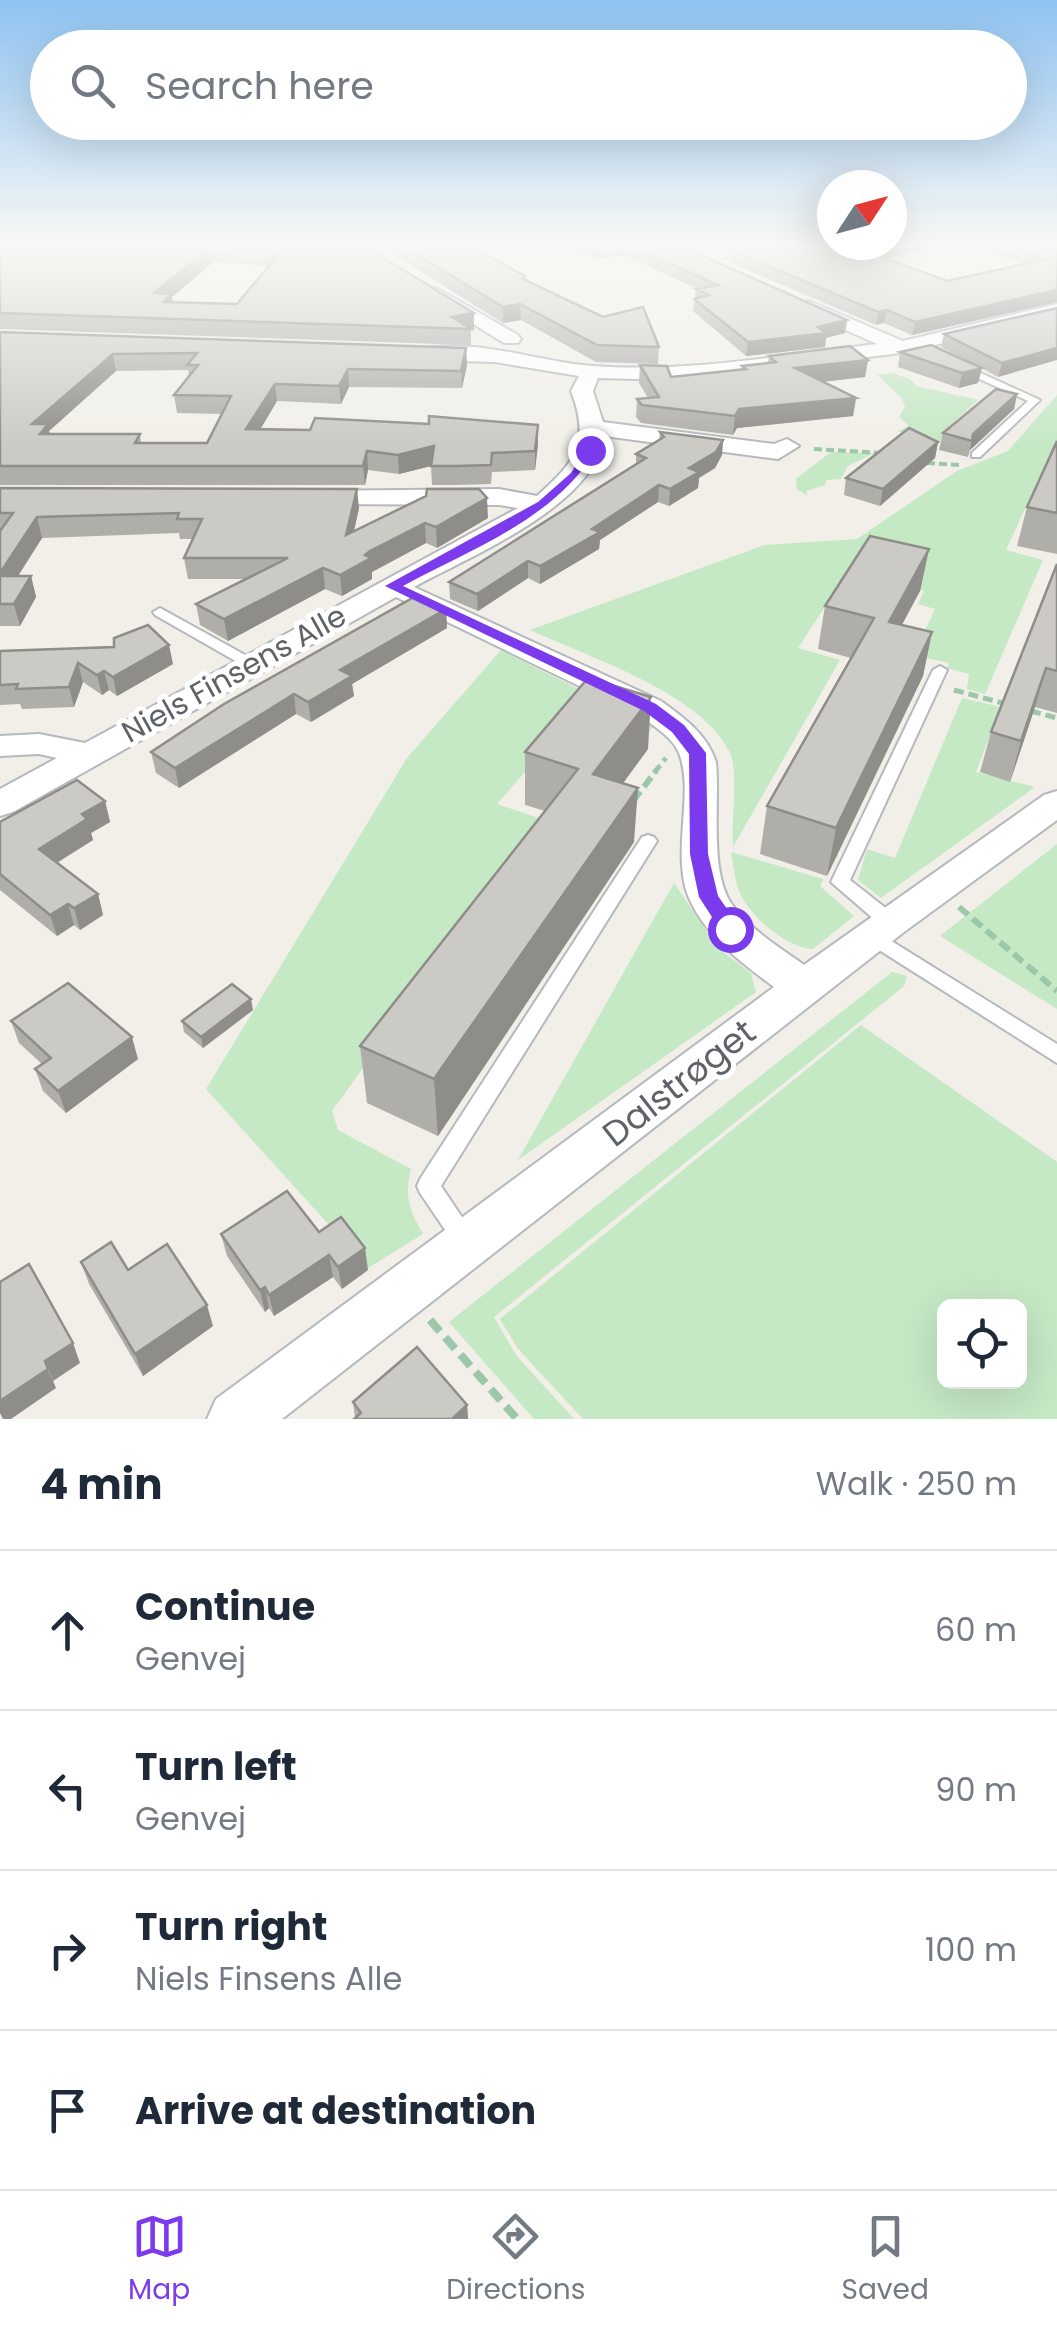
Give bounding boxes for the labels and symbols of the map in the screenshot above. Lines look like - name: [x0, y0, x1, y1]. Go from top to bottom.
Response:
- north arrow: [817, 170, 907, 260]
- route end: [568, 428, 614, 474]
- street label: Niels Finsens Alle: [114, 594, 354, 753]
- route start: [708, 907, 754, 953]
- street label: Dalstrøget: [592, 1007, 765, 1158]

